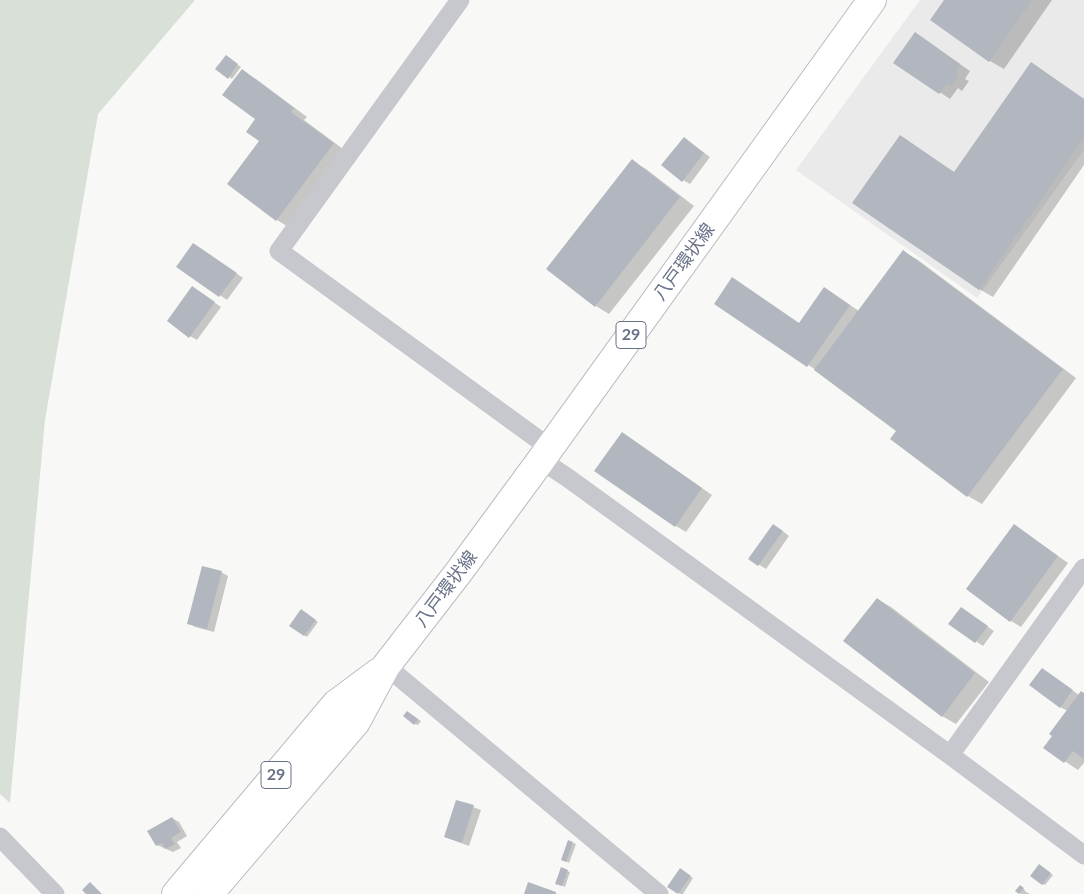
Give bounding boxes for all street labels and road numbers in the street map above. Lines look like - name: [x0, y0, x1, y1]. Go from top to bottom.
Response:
- street label: 八戸環状線: [649, 219, 719, 305]
- road number: 29: [616, 322, 646, 348]
- street label: 八戸環状線: [410, 547, 482, 631]
- road number: 29: [261, 762, 291, 788]

